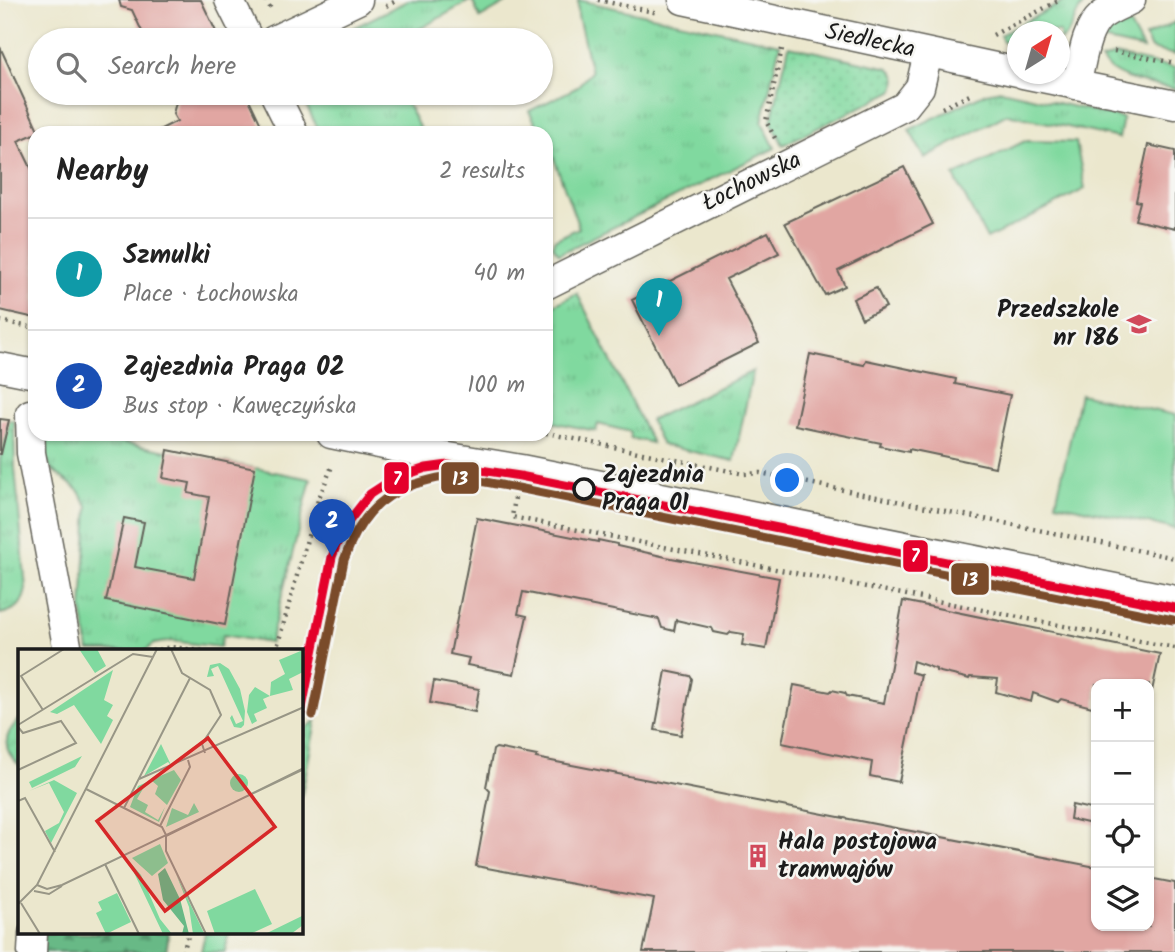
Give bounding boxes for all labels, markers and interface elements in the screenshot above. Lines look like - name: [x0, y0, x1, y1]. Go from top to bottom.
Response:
- street label: Siedlecka: [821, 12, 919, 70]
- north arrow: [1007, 21, 1070, 84]
- search box: [28, 28, 553, 105]
- text: Search here: [108, 46, 236, 88]
- icon: search: [52, 48, 90, 86]
- street label: Łochowska: [696, 141, 808, 223]
- text: Nearby: [56, 148, 148, 196]
- text: 2 results: [439, 154, 525, 190]
- text: Szmulki: [123, 235, 210, 277]
- text: 1: [76, 256, 82, 292]
- text: 40 m: [473, 256, 525, 292]
- text: Place · Łochowska: [123, 277, 298, 313]
- pin: 1: [636, 278, 682, 336]
- place label: Przedszkole nr 186: [997, 291, 1119, 358]
- school or university icon: Przedszkole nr 186: [1125, 310, 1153, 338]
- text: Zajezdnia Praga 02: [123, 347, 345, 389]
- text: 2: [72, 368, 86, 404]
- text: 100 m: [467, 368, 525, 404]
- text: Bus stop · Kawęczyńska: [123, 389, 356, 425]
- place label: Zajezdnia Praga 01: [602, 456, 704, 523]
- line badge: 7: [383, 461, 410, 495]
- line badge: 13: [440, 461, 480, 495]
- your location: [770, 463, 804, 497]
- text: 7: [393, 465, 403, 495]
- text: 13: [452, 465, 468, 495]
- marker: Zajezdnia Praga 01: [573, 478, 595, 500]
- pin: 2: [309, 499, 355, 557]
- line badge: 7: [902, 539, 929, 573]
- text: 7: [911, 542, 921, 572]
- line badge: 13: [950, 562, 990, 596]
- text: 13: [962, 566, 978, 596]
- inset map: [18, 649, 303, 934]
- map controls: [1091, 679, 1154, 931]
- button: +: [1091, 679, 1154, 742]
- button: −: [1091, 742, 1154, 805]
- button: locate: [1091, 805, 1154, 868]
- place label: Hala postojowa tramwajów: [778, 823, 937, 890]
- building icon: Hala postojowa tramwajów: [744, 842, 772, 870]
- button: layers: [1091, 868, 1154, 931]

